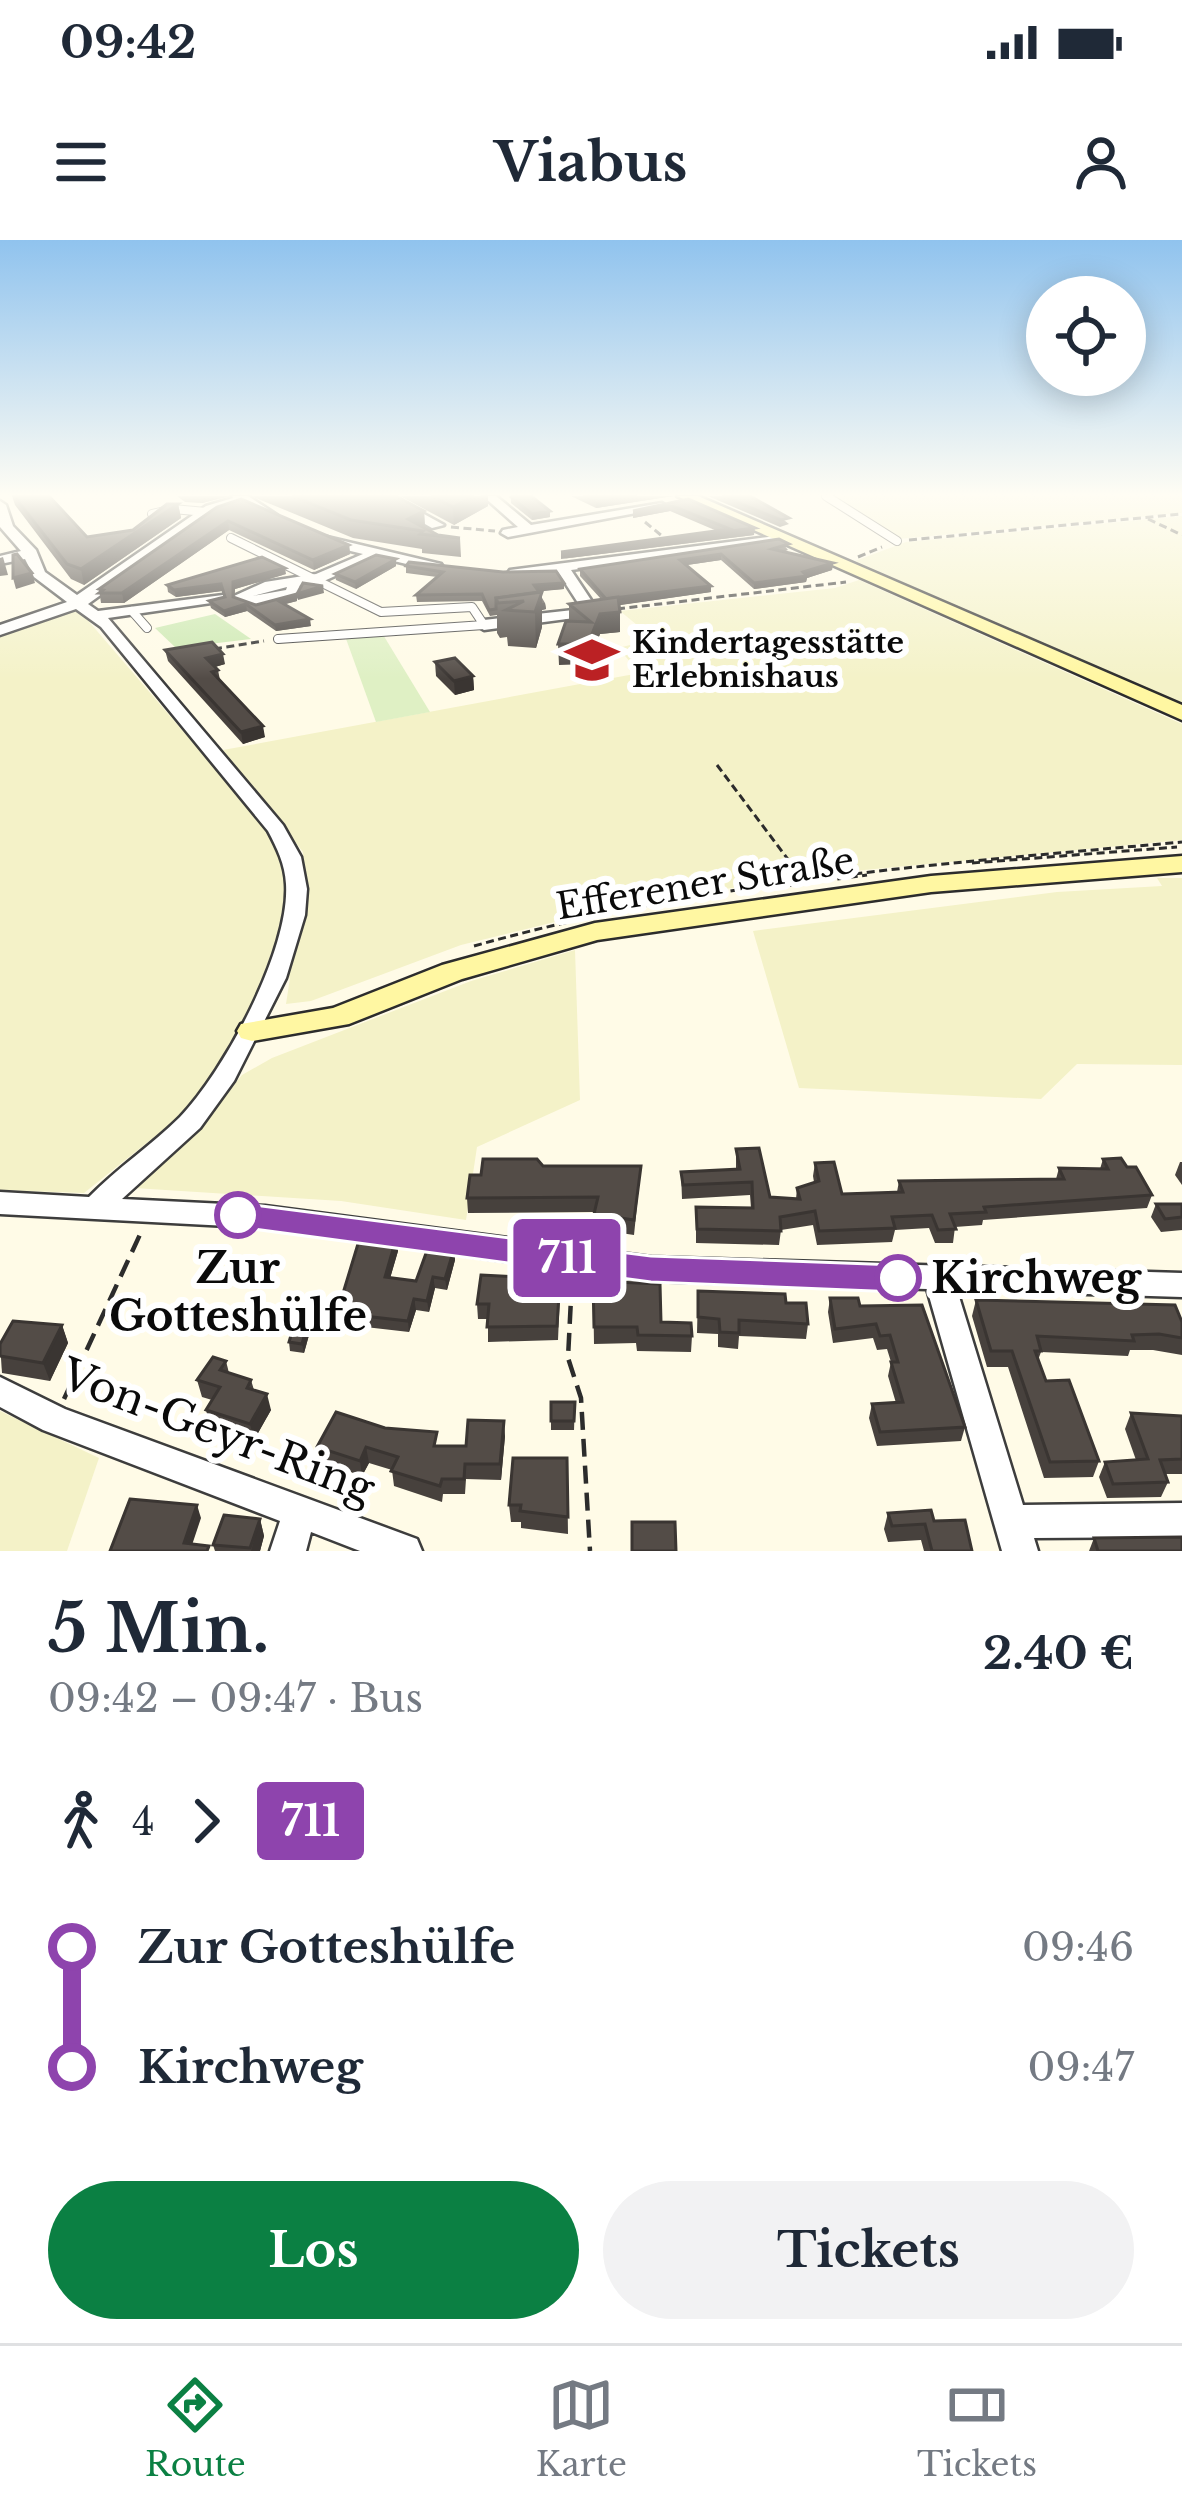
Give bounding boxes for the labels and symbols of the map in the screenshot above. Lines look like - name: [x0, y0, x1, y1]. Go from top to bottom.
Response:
- place label: Kindertagesstätte Erlebnishaus: [632, 624, 904, 695]
- school or university icon: Kindertagesstätte Erlebnishaus: [563, 631, 621, 689]
- street label: Efferener Straße: [553, 838, 857, 929]
- marker: Zur Gotteshülfe: [216, 1193, 260, 1237]
- line badge: 711: [498, 1219, 636, 1297]
- place label: Zur Gotteshülfe: [109, 1242, 367, 1342]
- place label: Kirchweg: [931, 1252, 1142, 1304]
- marker: Kirchweg: [876, 1256, 920, 1300]
- street label: Von-Geyr-Ring: [53, 1347, 383, 1515]

